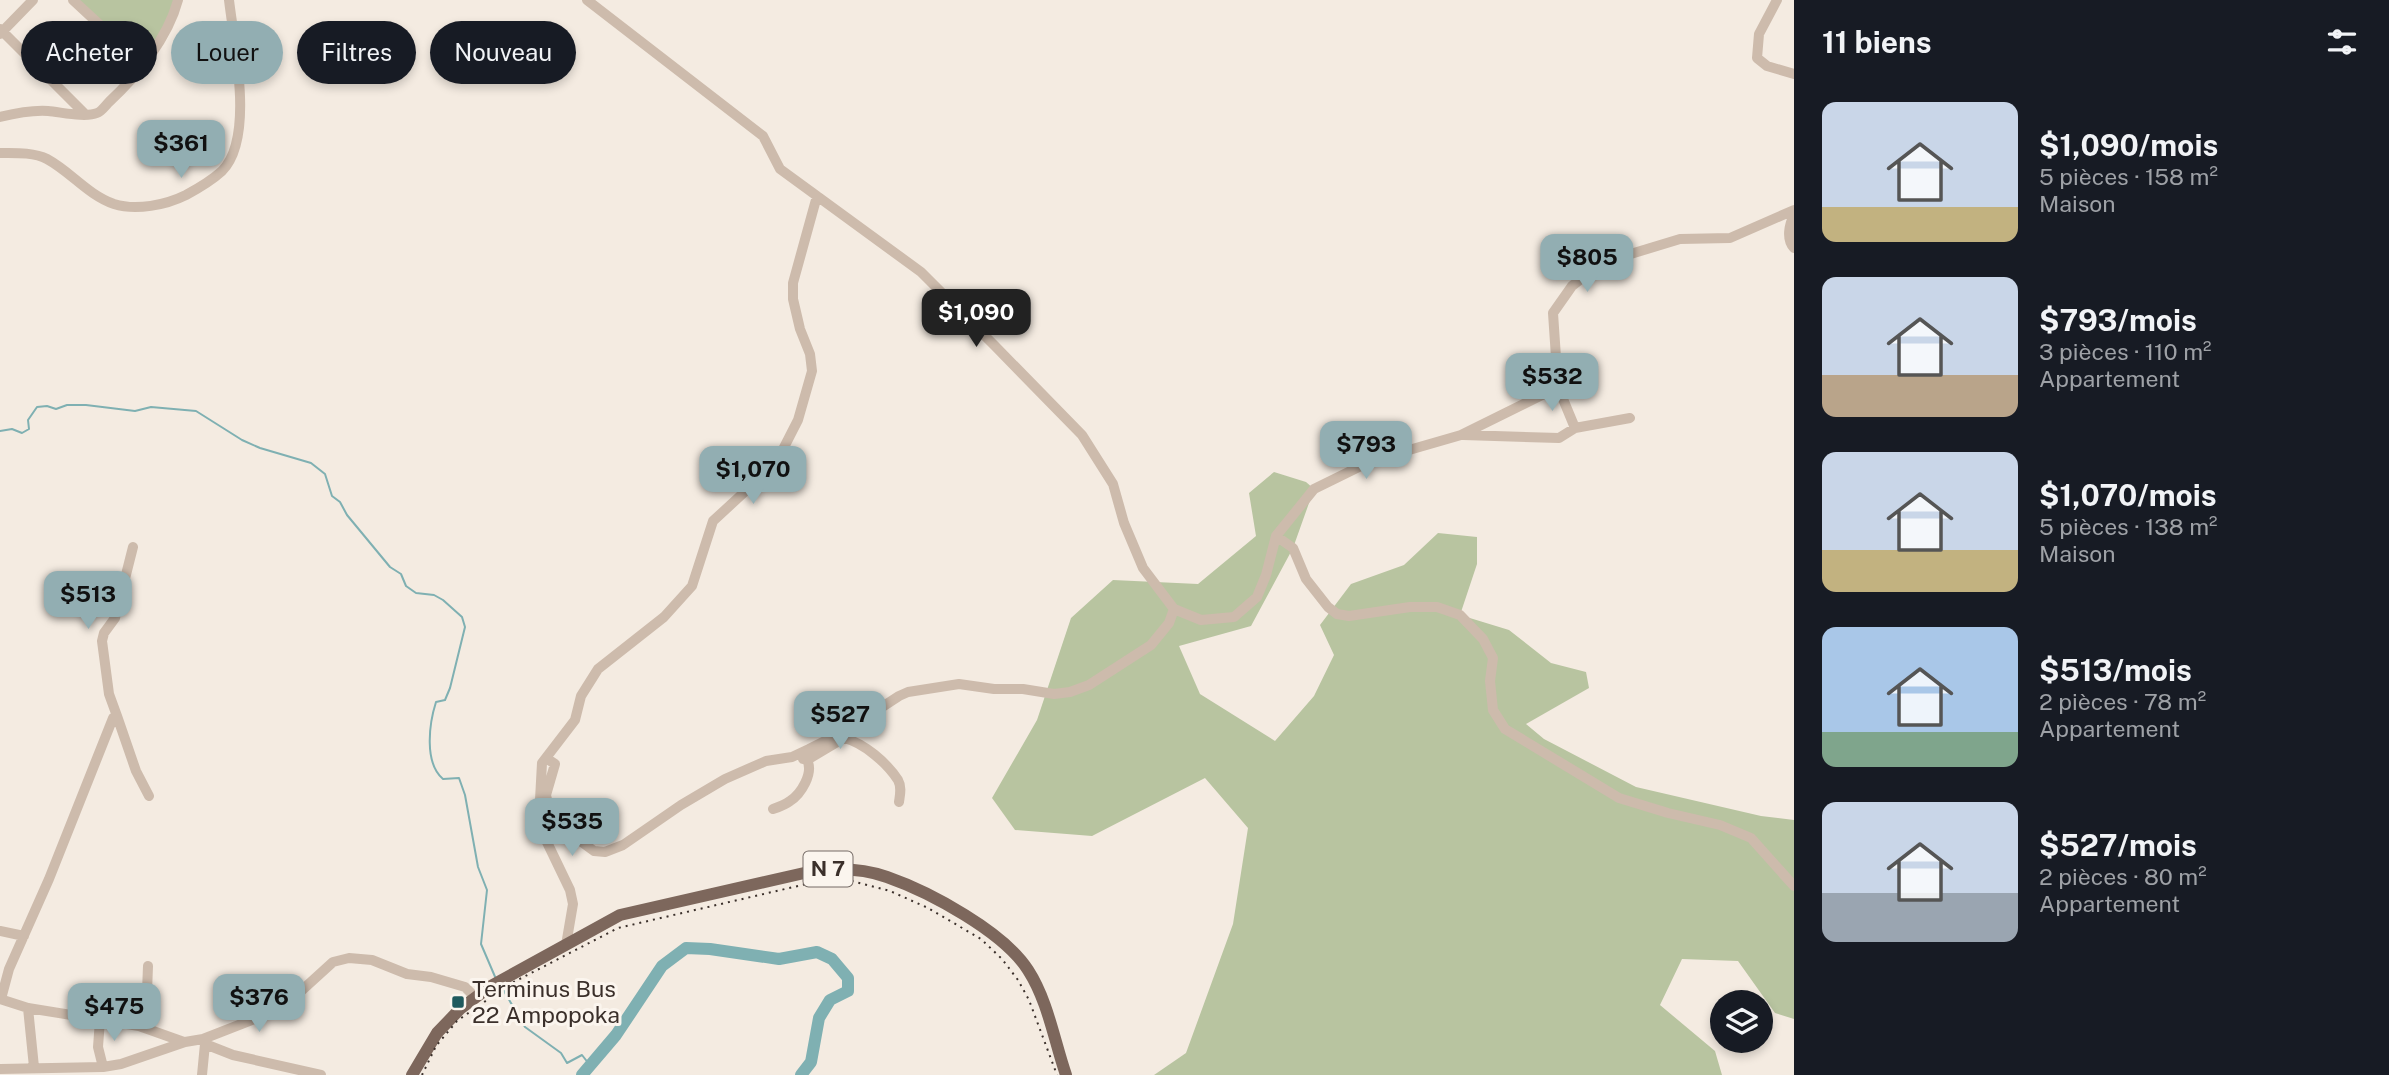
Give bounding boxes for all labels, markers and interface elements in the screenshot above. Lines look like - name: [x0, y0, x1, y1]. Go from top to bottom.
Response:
- chip: Acheter: [21, 21, 157, 84]
- chip: Louer: [171, 21, 283, 84]
- chip: Filtres: [297, 21, 416, 84]
- chip: Nouveau: [430, 21, 576, 84]
- icon: filters: [2323, 23, 2361, 61]
- text: 11 biens: [1822, 24, 1931, 60]
- pin: $361: [140, 120, 222, 180]
- text: $1,090/mois: [2039, 127, 2218, 163]
- text: $361: [153, 129, 209, 156]
- icon: home: [1878, 130, 1962, 214]
- text: 5 pièces · 158 m²: [2039, 163, 2218, 190]
- text: Maison: [2039, 190, 2116, 217]
- pin: $805: [1546, 234, 1628, 294]
- text: $805: [1556, 243, 1618, 270]
- pin: $1,090: [919, 290, 1033, 349]
- text: $1,090: [938, 298, 1014, 325]
- text: $793/mois: [2039, 302, 2197, 338]
- icon: home: [1878, 305, 1962, 389]
- text: 3 pièces · 110 m²: [2039, 338, 2211, 365]
- pin: $532: [1511, 354, 1593, 413]
- text: $532: [1521, 362, 1583, 389]
- text: Appartement: [2039, 365, 2180, 392]
- pin: $793: [1325, 421, 1407, 481]
- text: $793: [1336, 430, 1396, 457]
- pin: $1,070: [696, 447, 810, 506]
- text: $1,070: [715, 455, 791, 482]
- text: $1,070/mois: [2039, 477, 2217, 513]
- icon: home: [1878, 480, 1962, 564]
- text: 5 pièces · 138 m²: [2039, 513, 2218, 540]
- text: Maison: [2039, 540, 2116, 567]
- pin: $513: [47, 572, 129, 631]
- text: $513: [60, 580, 116, 607]
- text: $513/mois: [2039, 652, 2192, 688]
- icon: home: [1878, 655, 1962, 739]
- text: 2 pièces · 78 m²: [2039, 688, 2206, 715]
- pin: $527: [799, 692, 881, 751]
- text: $527: [810, 700, 870, 727]
- text: Appartement: [2039, 715, 2180, 742]
- pin: $535: [531, 798, 613, 858]
- text: $535: [541, 807, 603, 834]
- text: $527/mois: [2039, 827, 2197, 863]
- icon: home: [1878, 830, 1962, 914]
- road number: N 7: [804, 852, 852, 886]
- text: 2 pièces · 80 m²: [2039, 863, 2207, 890]
- text: Appartement: [2039, 890, 2180, 917]
- pin: $376: [218, 974, 300, 1034]
- place label: Terminus Bus 22 Ampopoka: [472, 975, 620, 1028]
- text: $376: [229, 983, 289, 1010]
- pin: $475: [73, 984, 155, 1043]
- map controls: [1710, 990, 1773, 1053]
- button: layers: [1710, 990, 1773, 1053]
- text: $475: [84, 992, 144, 1019]
- marker: Terminus Bus 22 Ampopoka: [450, 994, 466, 1010]

